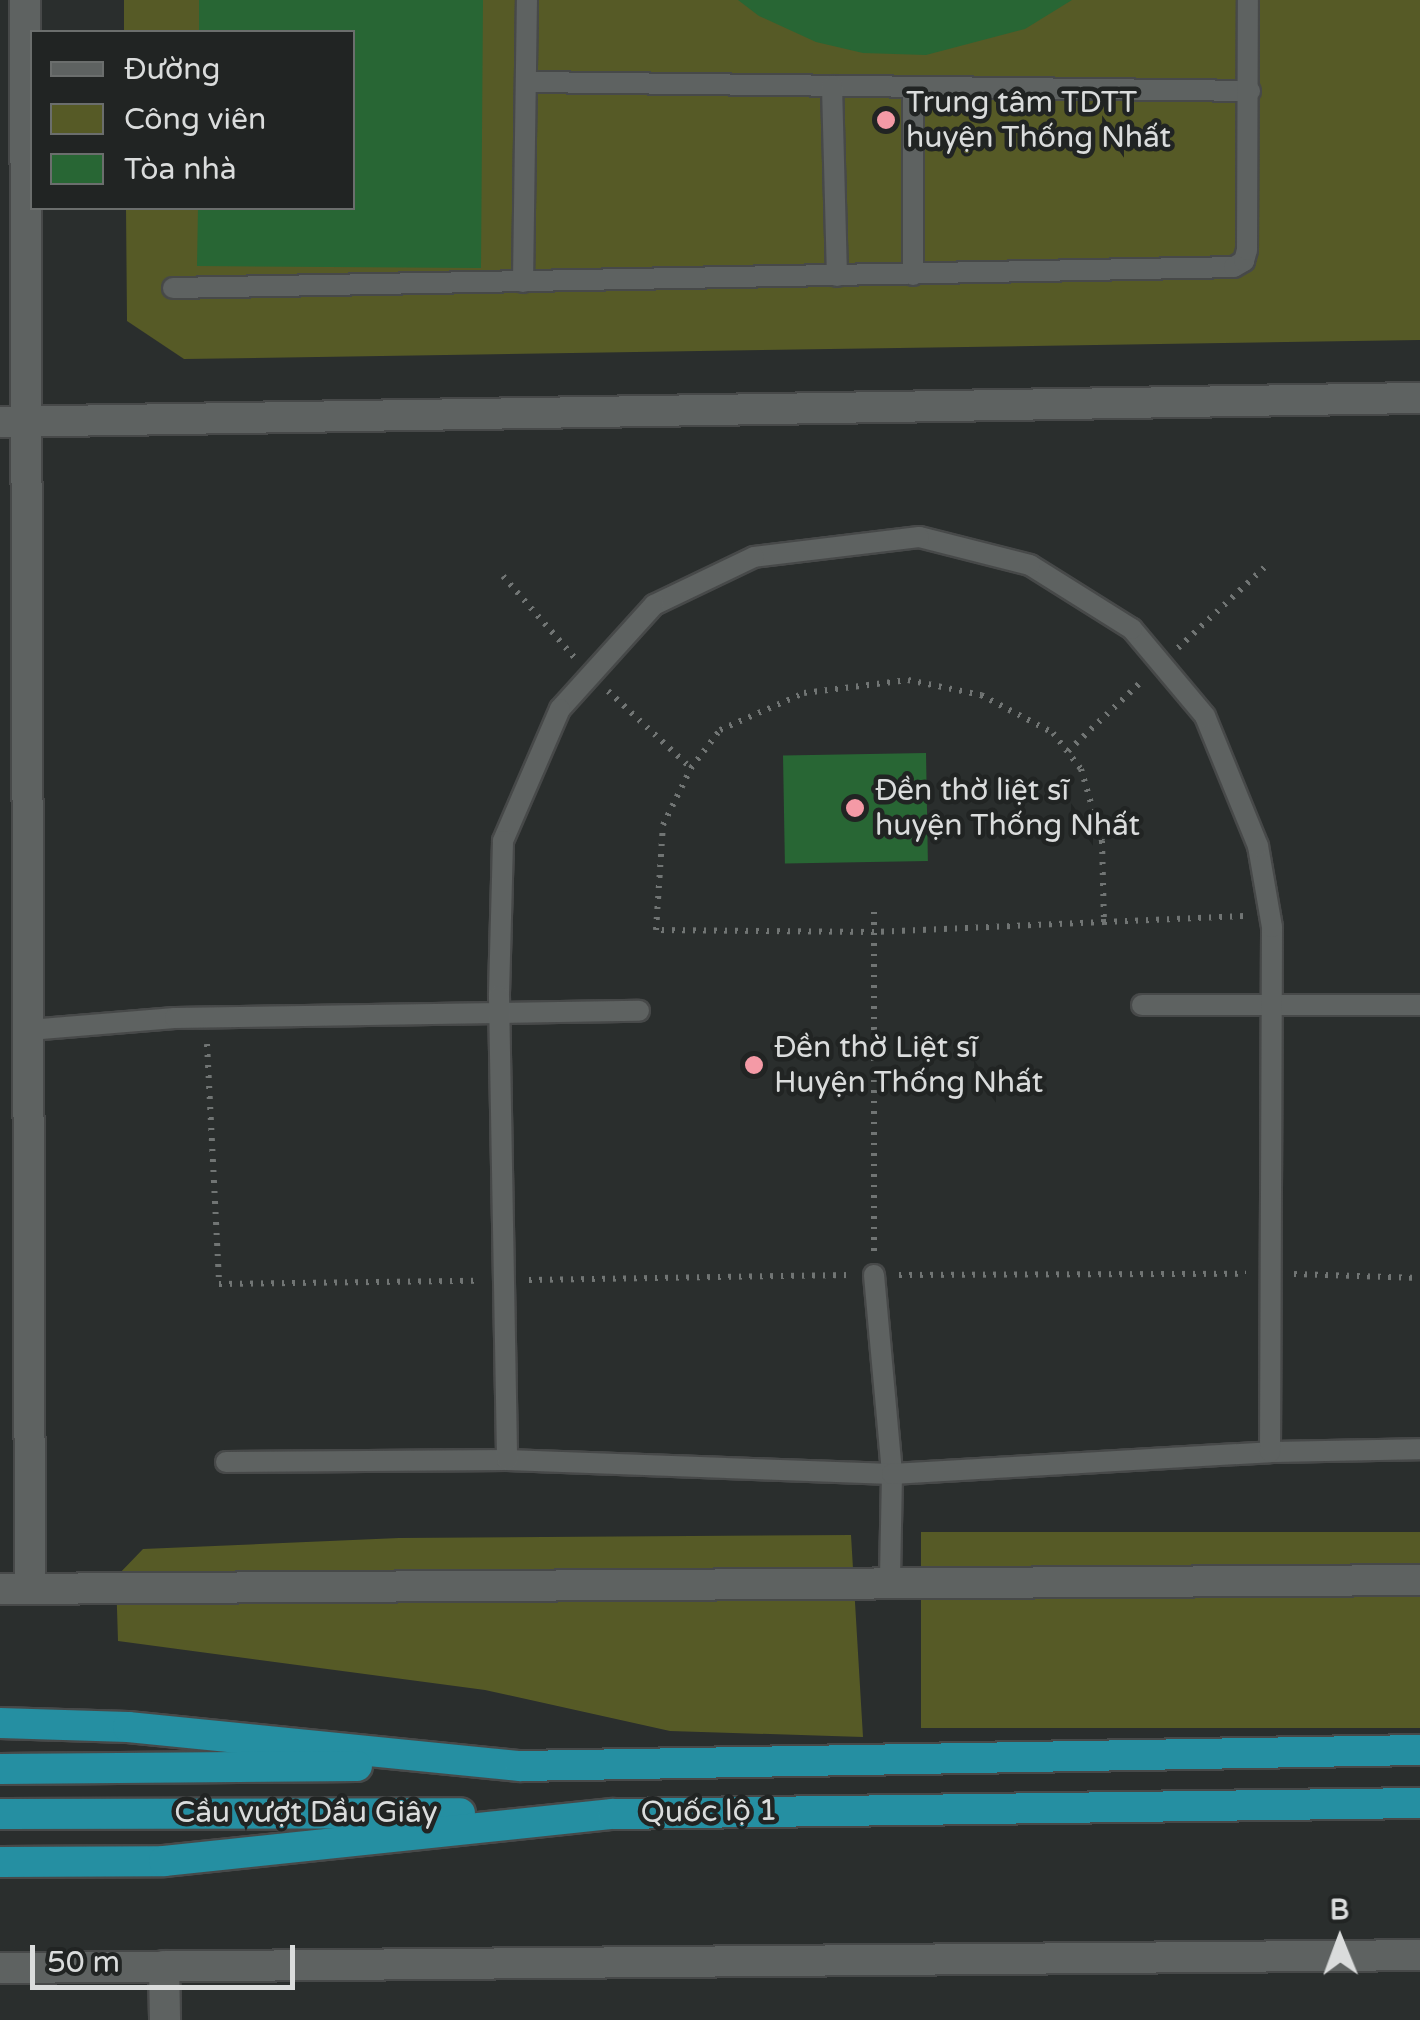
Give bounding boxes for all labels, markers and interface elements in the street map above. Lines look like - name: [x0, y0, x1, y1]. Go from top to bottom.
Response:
- legend: [30, 30, 355, 210]
- text: Đường: [124, 51, 220, 88]
- place label: Trung tâm TDTT huyện Thống Nhất: [906, 85, 1171, 156]
- text: Công viên: [124, 101, 266, 138]
- marker: Trung tâm TDTT huyện Thống Nhất: [875, 109, 897, 131]
- text: Tòa nhà: [124, 151, 237, 188]
- place label: Đền thờ liệt sĩ huyện Thống Nhất: [875, 773, 1140, 844]
- marker: Đền thờ liệt sĩ huyện Thống Nhất: [844, 797, 866, 819]
- place label: Đền thờ Liệt sĩ Huyện Thống Nhất: [774, 1030, 1043, 1100]
- marker: Đền thờ Liệt sĩ Huyện Thống Nhất: [743, 1054, 765, 1076]
- street label: Quốc lộ 1: [640, 1793, 778, 1831]
- street label: Cầu vượt Dầu Giây: [174, 1795, 438, 1831]
- north arrow: [1290, 1890, 1390, 1990]
- text: B: [1329, 1893, 1349, 1927]
- scale bar: [35, 1925, 300, 1987]
- text: 50 m: [47, 1944, 120, 1981]

